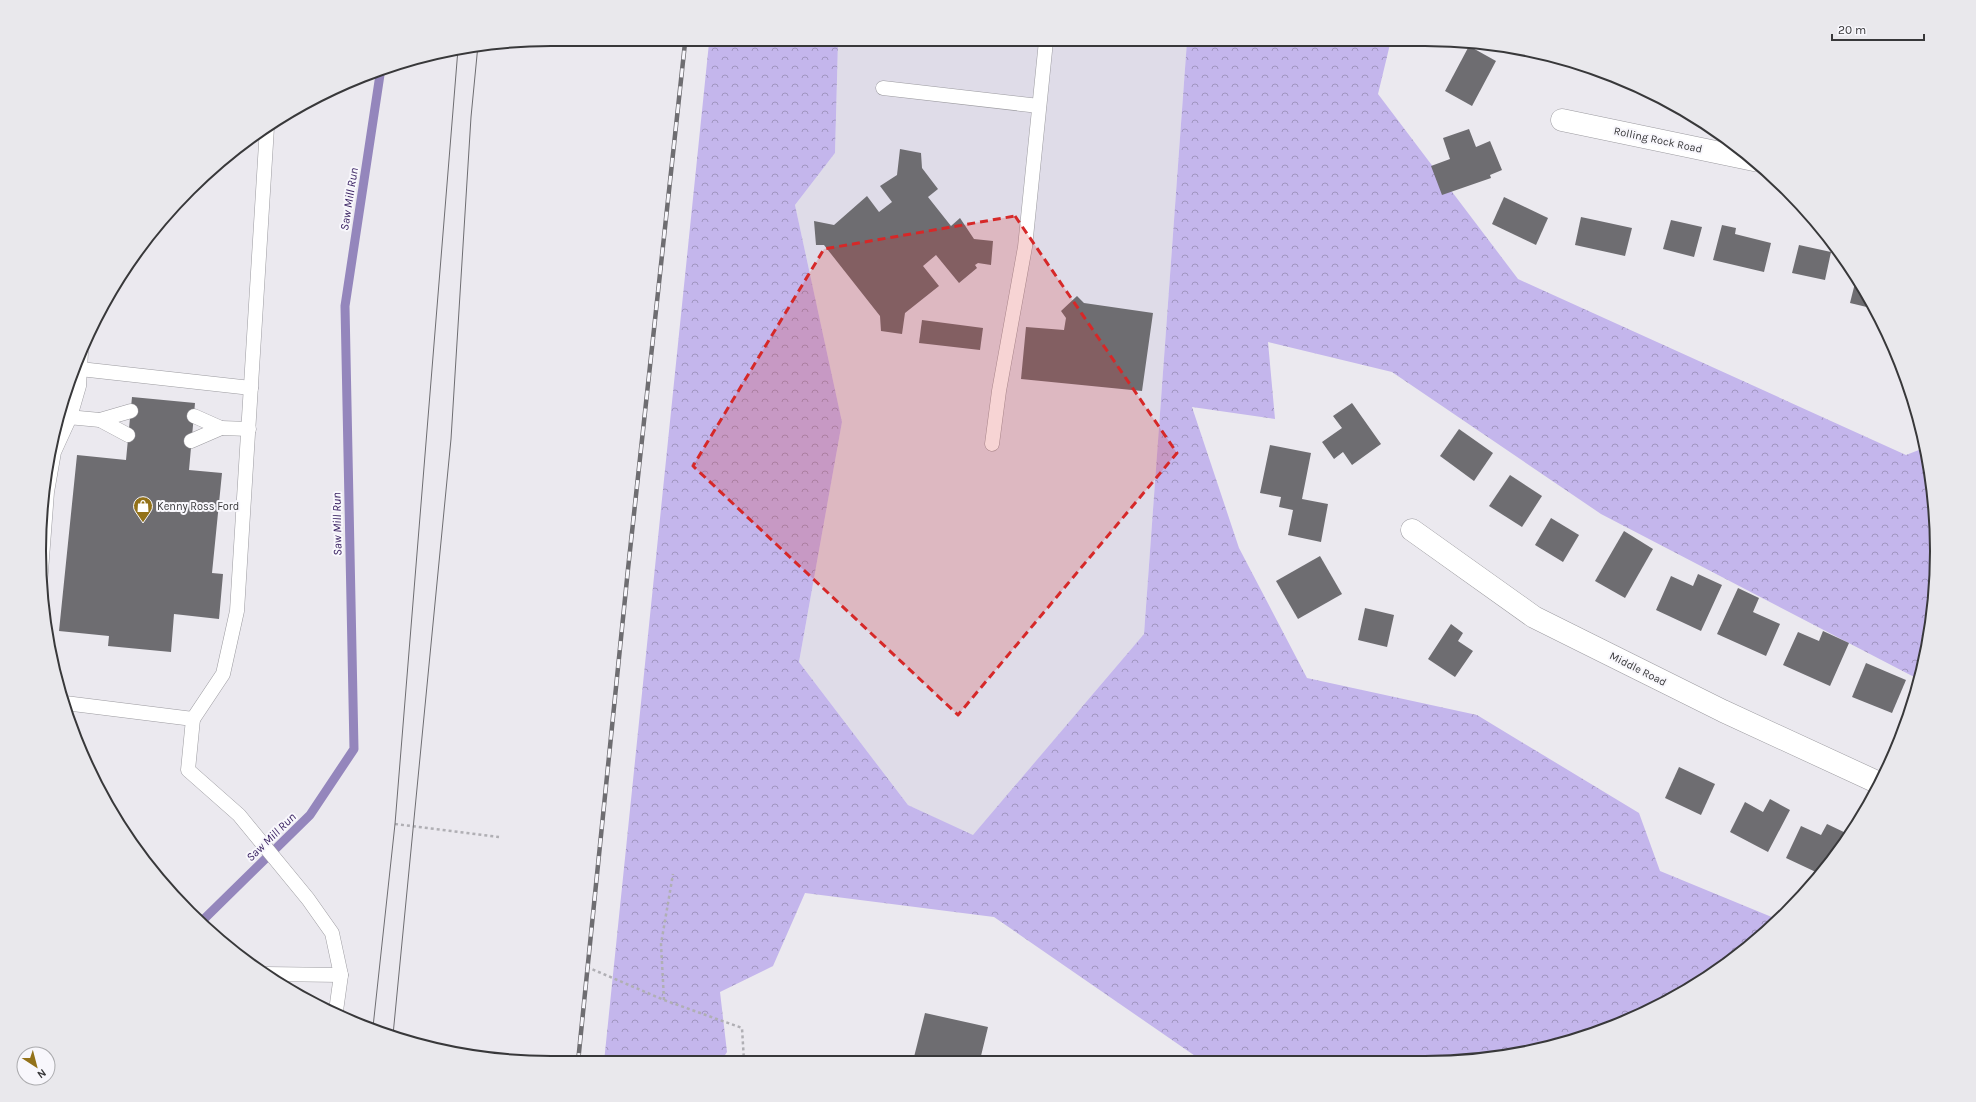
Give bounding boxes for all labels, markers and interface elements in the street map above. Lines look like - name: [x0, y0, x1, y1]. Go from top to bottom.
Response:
- scale bar: [1832, 16, 1924, 42]
- text: 20 m: [1838, 23, 1866, 37]
- street label: Rolling Rock Road: [1613, 124, 1703, 156]
- water label: Saw Mill Run: [337, 166, 361, 232]
- water label: Saw Mill Run: [329, 492, 345, 556]
- shop icon: Kenny Ross Ford: [132, 495, 154, 523]
- place label: Kenny Ross Ford: [157, 500, 239, 513]
- street label: Middle Road: [1607, 649, 1669, 689]
- water label: Saw Mill Run: [243, 810, 299, 864]
- north arrow: [16, 1046, 56, 1086]
- text: N: [35, 1066, 49, 1081]

